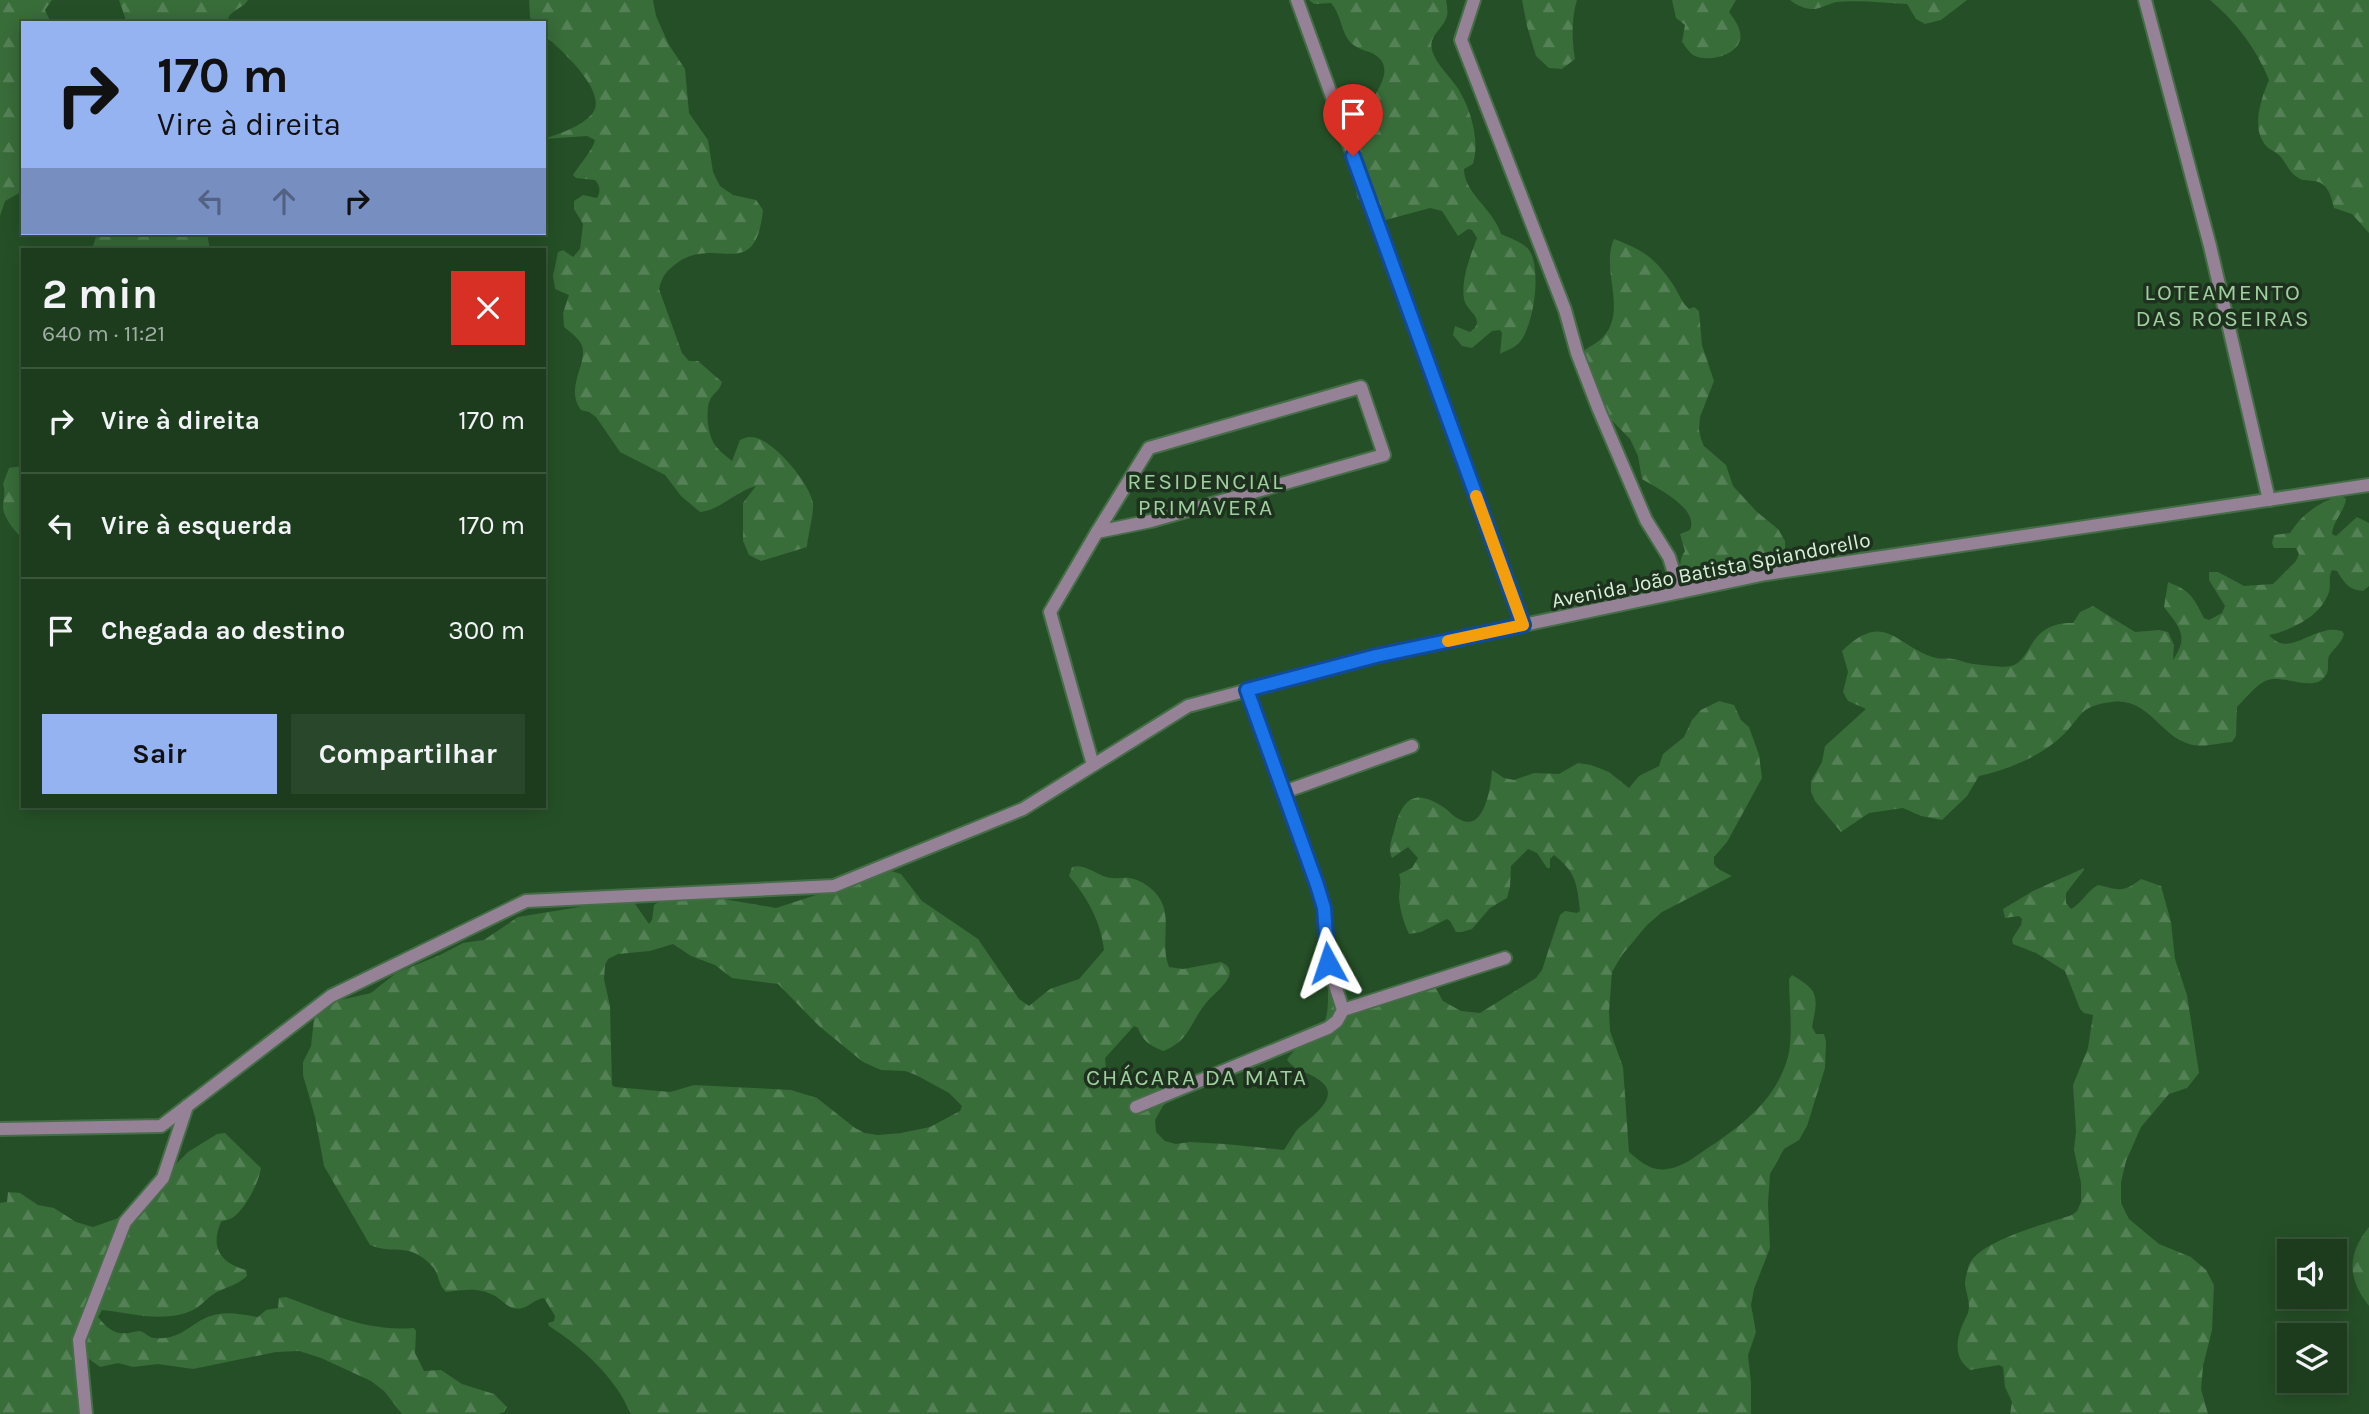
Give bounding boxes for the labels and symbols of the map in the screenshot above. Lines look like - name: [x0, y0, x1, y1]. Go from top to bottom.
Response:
- pin: [1323, 84, 1383, 156]
- district label: LOTEAMENTO DAS ROSEIRAS: [2135, 279, 2311, 332]
- district label: RESIDENCIAL PRIMAVERA: [1127, 468, 1285, 521]
- street label: Avenida João Batista Spiandorello: [1550, 527, 1872, 613]
- position arrow: [1291, 926, 1365, 1000]
- district label: CHÁCARA DA MATA: [1086, 1064, 1308, 1091]

